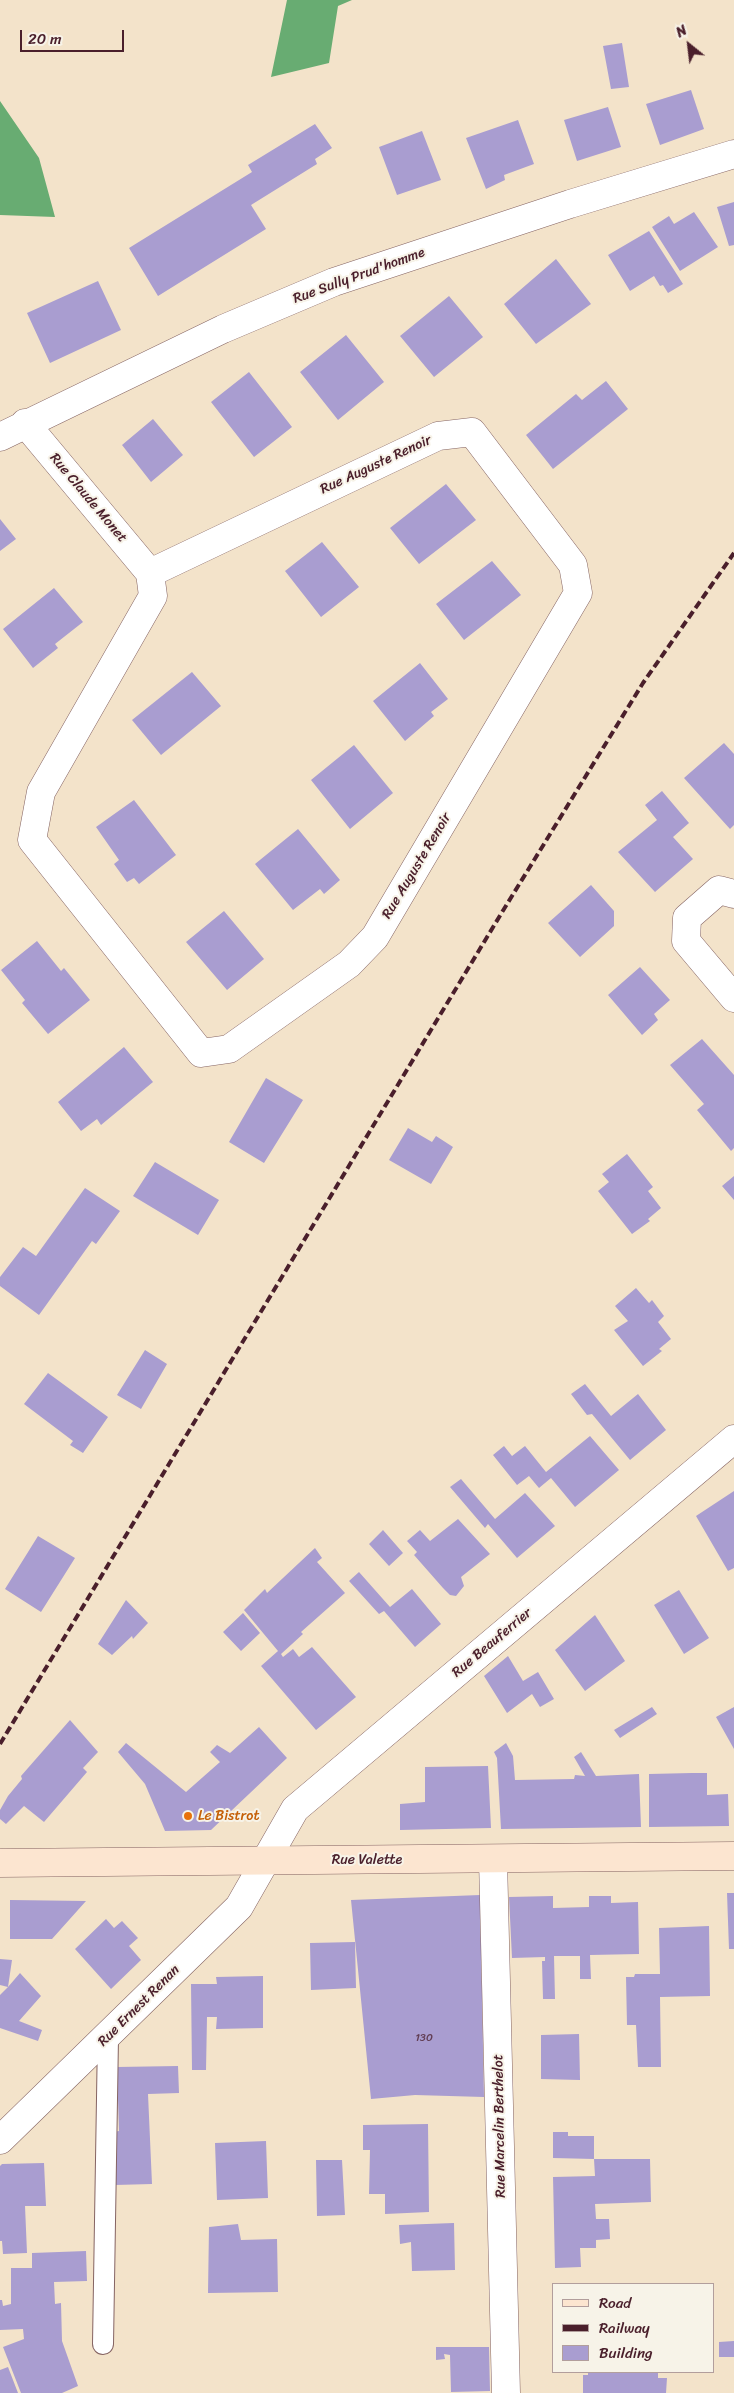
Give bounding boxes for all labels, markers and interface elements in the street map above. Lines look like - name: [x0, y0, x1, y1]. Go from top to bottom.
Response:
- text: N: [671, 18, 692, 45]
- scale bar: [22, 20, 126, 52]
- north arrow: [664, 20, 714, 70]
- text: 20 m: [28, 26, 62, 52]
- street label: Rue Sully Prud'homme: [291, 244, 427, 308]
- street label: Rue Auguste Renoir: [318, 432, 434, 498]
- street label: Rue Claude Monet: [46, 450, 130, 546]
- street label: Rue Auguste Renoir: [379, 810, 455, 922]
- street label: Rue Beauferrier: [449, 1605, 535, 1681]
- place label: Le Bistrot: [198, 1808, 260, 1824]
- marker: Le Bistrot: [182, 1810, 194, 1822]
- street label: Rue Valette: [332, 1852, 402, 1868]
- street label: Rue Ernest Renan: [95, 1962, 183, 2050]
- house number: 130: [415, 2031, 433, 2045]
- street label: Rue Marcelin Berthelot: [490, 2054, 510, 2198]
- legend: [552, 2283, 714, 2373]
- text: Road: [599, 2290, 631, 2316]
- text: Railway: [599, 2315, 650, 2341]
- text: Building: [599, 2340, 653, 2366]

